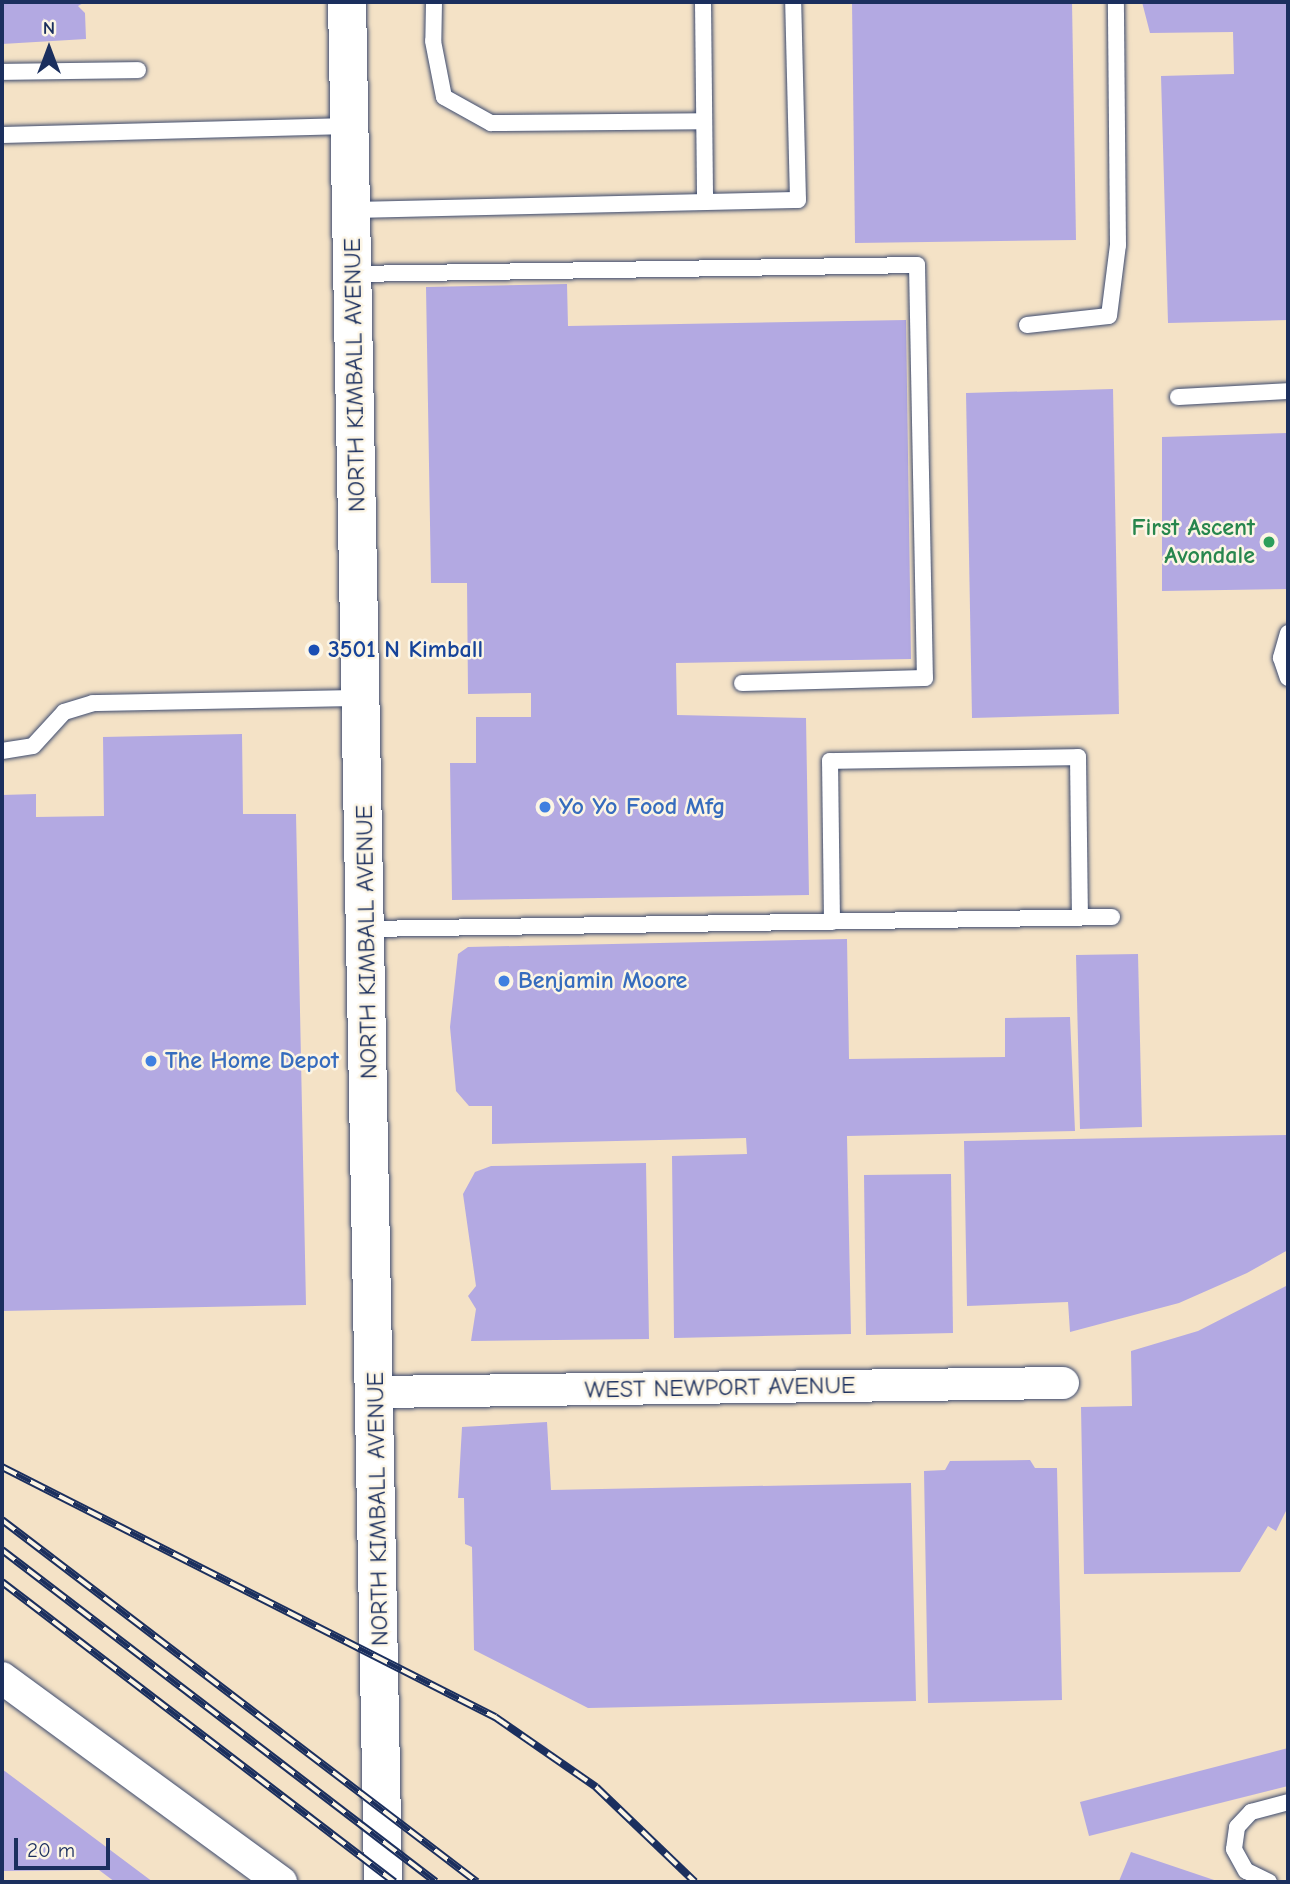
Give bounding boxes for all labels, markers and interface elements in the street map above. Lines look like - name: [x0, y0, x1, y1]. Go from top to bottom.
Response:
- north arrow: [14, 14, 84, 84]
- text: N: [43, 17, 55, 39]
- street label: NORTH KIMBALL AVENUE: [338, 238, 372, 512]
- place label: First Ascent Avondale: [1132, 514, 1255, 570]
- marker: First Ascent Avondale: [1261, 534, 1277, 550]
- place label: 3501 N Kimball: [328, 636, 483, 664]
- marker: 3501 N Kimball: [306, 642, 322, 658]
- place label: Yo Yo Food Mfg: [559, 793, 726, 821]
- marker: Yo Yo Food Mfg: [537, 799, 553, 815]
- street label: NORTH KIMBALL AVENUE: [350, 805, 384, 1079]
- place label: Benjamin Moore: [518, 967, 687, 995]
- marker: Benjamin Moore: [496, 973, 512, 989]
- place label: The Home Depot: [165, 1047, 339, 1075]
- marker: The Home Depot: [143, 1053, 159, 1069]
- street label: WEST NEWPORT AVENUE: [584, 1371, 856, 1405]
- street label: NORTH KIMBALL AVENUE: [361, 1372, 395, 1646]
- scale bar: [18, 1825, 114, 1869]
- text: 20 m: [27, 1838, 75, 1862]

